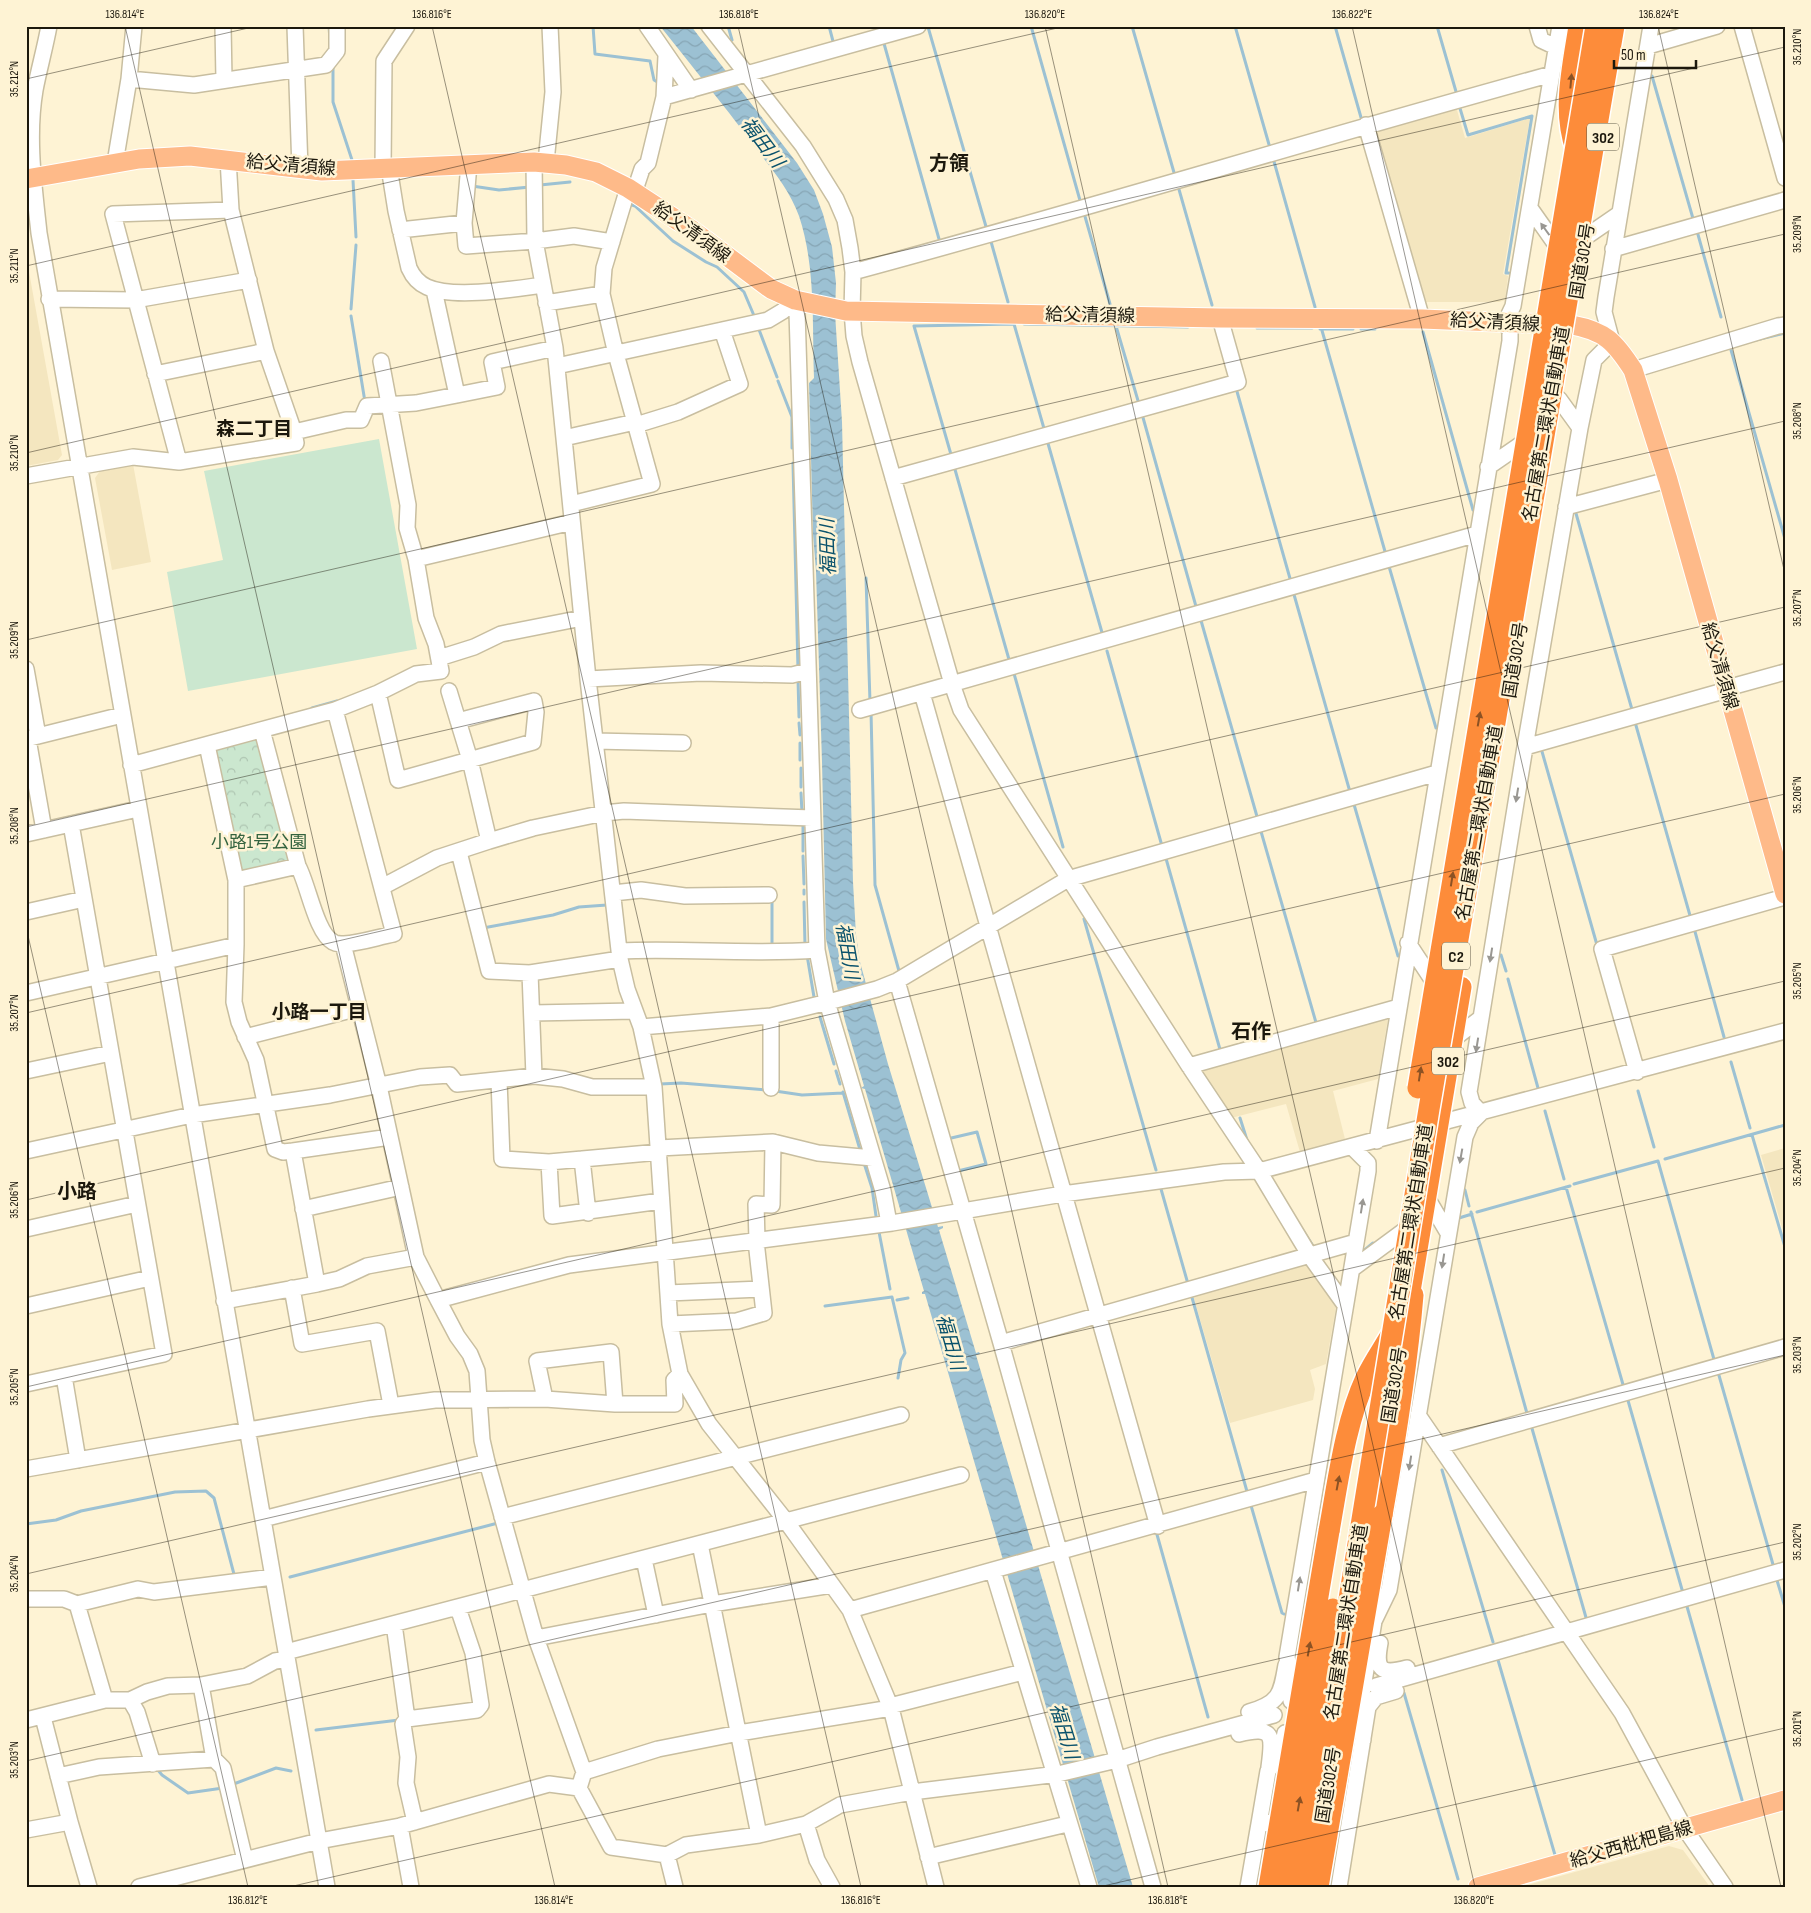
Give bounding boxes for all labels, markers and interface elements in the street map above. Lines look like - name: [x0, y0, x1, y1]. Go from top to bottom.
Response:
- text: 136.814°E: [106, 7, 145, 22]
- text: 136.816°E: [412, 7, 452, 22]
- text: 136.818°E: [719, 7, 759, 22]
- text: 136.820°E: [1025, 7, 1065, 22]
- text: 136.822°E: [1332, 7, 1372, 22]
- text: 136.824°E: [1639, 7, 1679, 22]
- text: 35.210°N: [1790, 29, 1805, 65]
- scale bar: [1614, 38, 1696, 70]
- text: 50 m: [1621, 46, 1646, 65]
- text: 35.212°N: [7, 61, 22, 97]
- one-way arrow: [1567, 73, 1575, 89]
- water label: 福田川: [735, 113, 789, 174]
- road number: 302: [1587, 124, 1619, 150]
- street label: 給父清須線: [245, 151, 337, 180]
- district label: 方領: [929, 152, 969, 176]
- street label: 給父清須線: [649, 197, 734, 267]
- text: 35.209°N: [1790, 215, 1805, 253]
- street label: 国道302号: [1566, 221, 1599, 301]
- one-way arrow: [1539, 223, 1550, 236]
- text: 35.211°N: [7, 248, 22, 284]
- street label: 給父清須線: [1045, 304, 1135, 327]
- street label: 給父清須線: [1449, 310, 1540, 335]
- street label: 名古屋第二環状自動車道: [1519, 325, 1574, 523]
- text: 35.208°N: [1790, 402, 1805, 440]
- district label: 森二丁目: [216, 418, 292, 441]
- text: 35.210°N: [7, 435, 22, 471]
- water label: 福田川: [816, 516, 841, 576]
- text: 35.207°N: [1790, 589, 1805, 627]
- street label: 国道302号: [1499, 620, 1532, 700]
- street label: 給父清須線: [1697, 620, 1742, 712]
- text: 35.209°N: [7, 621, 22, 659]
- one-way arrow: [1475, 711, 1483, 727]
- street label: 名古屋第二環状自動車道: [1452, 724, 1507, 922]
- text: 35.206°N: [1790, 776, 1805, 814]
- one-way arrow: [1513, 787, 1521, 803]
- text: 35.208°N: [7, 807, 22, 845]
- park label: 小路1号公園: [211, 832, 307, 853]
- one-way arrow: [1449, 871, 1457, 887]
- water label: 福田川: [830, 921, 863, 983]
- road number: C2: [1442, 942, 1470, 969]
- one-way arrow: [1487, 947, 1495, 963]
- text: 35.205°N: [1790, 962, 1805, 1000]
- text: 35.207°N: [7, 994, 22, 1032]
- district label: 小路一丁目: [271, 1001, 367, 1024]
- district label: 石作: [1231, 1020, 1271, 1044]
- one-way arrow: [1473, 1037, 1481, 1053]
- road number: 302: [1432, 1048, 1464, 1074]
- one-way arrow: [1417, 1066, 1425, 1082]
- street label: 名古屋第二環状自動車道: [1386, 1123, 1437, 1322]
- one-way arrow: [1457, 1148, 1465, 1164]
- text: 35.204°N: [1790, 1149, 1805, 1187]
- district label: 小路: [57, 1180, 97, 1204]
- text: 35.206°N: [7, 1181, 22, 1219]
- one-way arrow: [1359, 1197, 1367, 1213]
- one-way arrow: [1439, 1253, 1447, 1269]
- water label: 福田川: [931, 1312, 969, 1375]
- text: 35.203°N: [1790, 1336, 1805, 1374]
- street label: 国道302号: [1378, 1345, 1411, 1425]
- text: 35.205°N: [7, 1368, 22, 1406]
- one-way arrow: [1406, 1455, 1414, 1471]
- one-way arrow: [1334, 1474, 1342, 1490]
- street label: 名古屋第二環状自動車道: [1321, 1523, 1372, 1722]
- text: 35.202°N: [1790, 1523, 1805, 1561]
- text: 35.204°N: [7, 1555, 22, 1593]
- one-way arrow: [1295, 1576, 1303, 1592]
- one-way arrow: [1306, 1640, 1314, 1656]
- water label: 福田川: [1044, 1701, 1083, 1764]
- text: 35.201°N: [1790, 1711, 1805, 1747]
- text: 35.203°N: [7, 1741, 22, 1779]
- street label: 国道302号: [1312, 1745, 1345, 1825]
- one-way arrow: [1296, 1796, 1304, 1812]
- street label: 給父西枇杷島線: [1568, 1817, 1695, 1872]
- text: 136.812°E: [228, 1893, 268, 1908]
- text: 136.814°E: [535, 1893, 574, 1908]
- text: 136.816°E: [841, 1893, 881, 1908]
- text: 136.818°E: [1148, 1893, 1188, 1908]
- text: 136.820°E: [1454, 1893, 1494, 1908]

